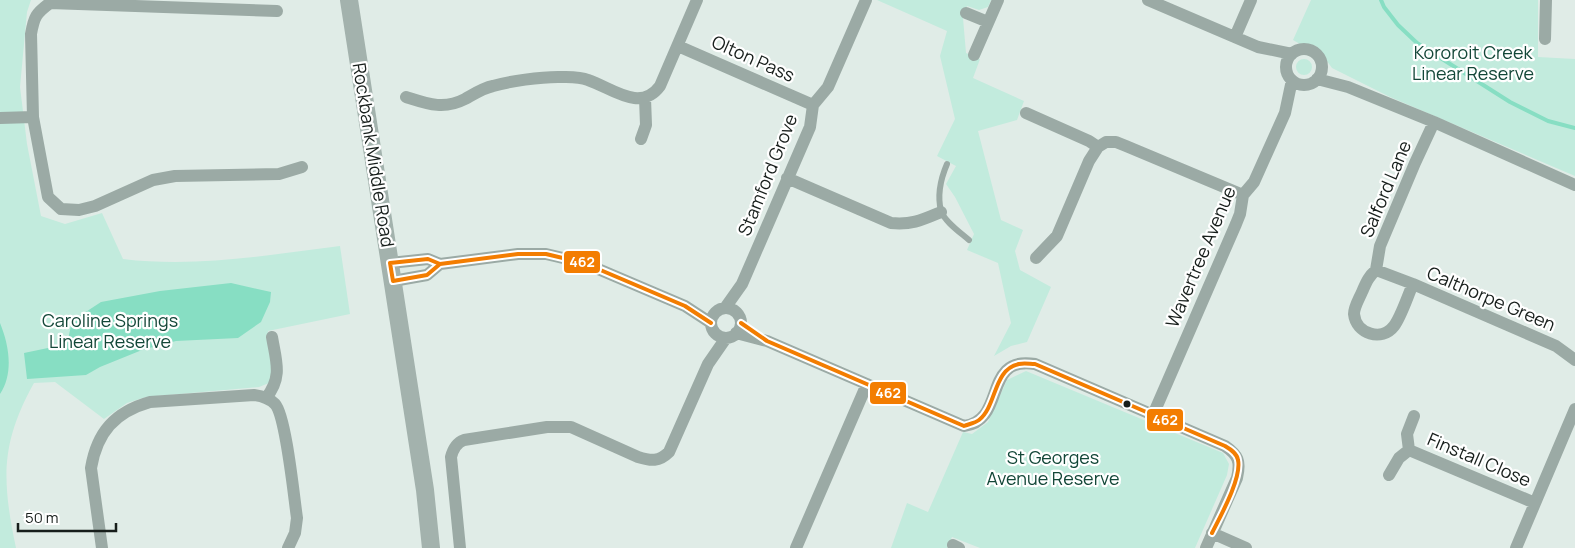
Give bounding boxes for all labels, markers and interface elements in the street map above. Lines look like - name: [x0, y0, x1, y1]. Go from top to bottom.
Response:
- street label: Olton Pass: [708, 29, 799, 87]
- park label: Kororoit Creek Linear Reserve: [1412, 40, 1534, 85]
- street label: Rockbank Middle Road: [348, 61, 400, 249]
- street label: Stamford Grove: [732, 110, 802, 239]
- street label: Salford Lane: [1354, 137, 1416, 241]
- street label: Wavertree Avenue: [1159, 182, 1241, 331]
- line badge: 462: [563, 250, 601, 274]
- text: 462: [569, 252, 595, 271]
- street label: Calthorpe Green: [1423, 260, 1559, 336]
- park label: Caroline Springs Linear Reserve: [42, 308, 178, 353]
- line badge: 462: [869, 381, 907, 405]
- text: 462: [875, 383, 901, 402]
- unlabelled marker: [1122, 399, 1132, 409]
- line badge: 462: [1146, 408, 1184, 432]
- text: 462: [1152, 410, 1178, 429]
- street label: Finstall Close: [1424, 426, 1535, 492]
- park label: St Georges Avenue Reserve: [987, 445, 1119, 490]
- scale bar: [18, 500, 115, 532]
- text: 50 m: [25, 507, 59, 528]

